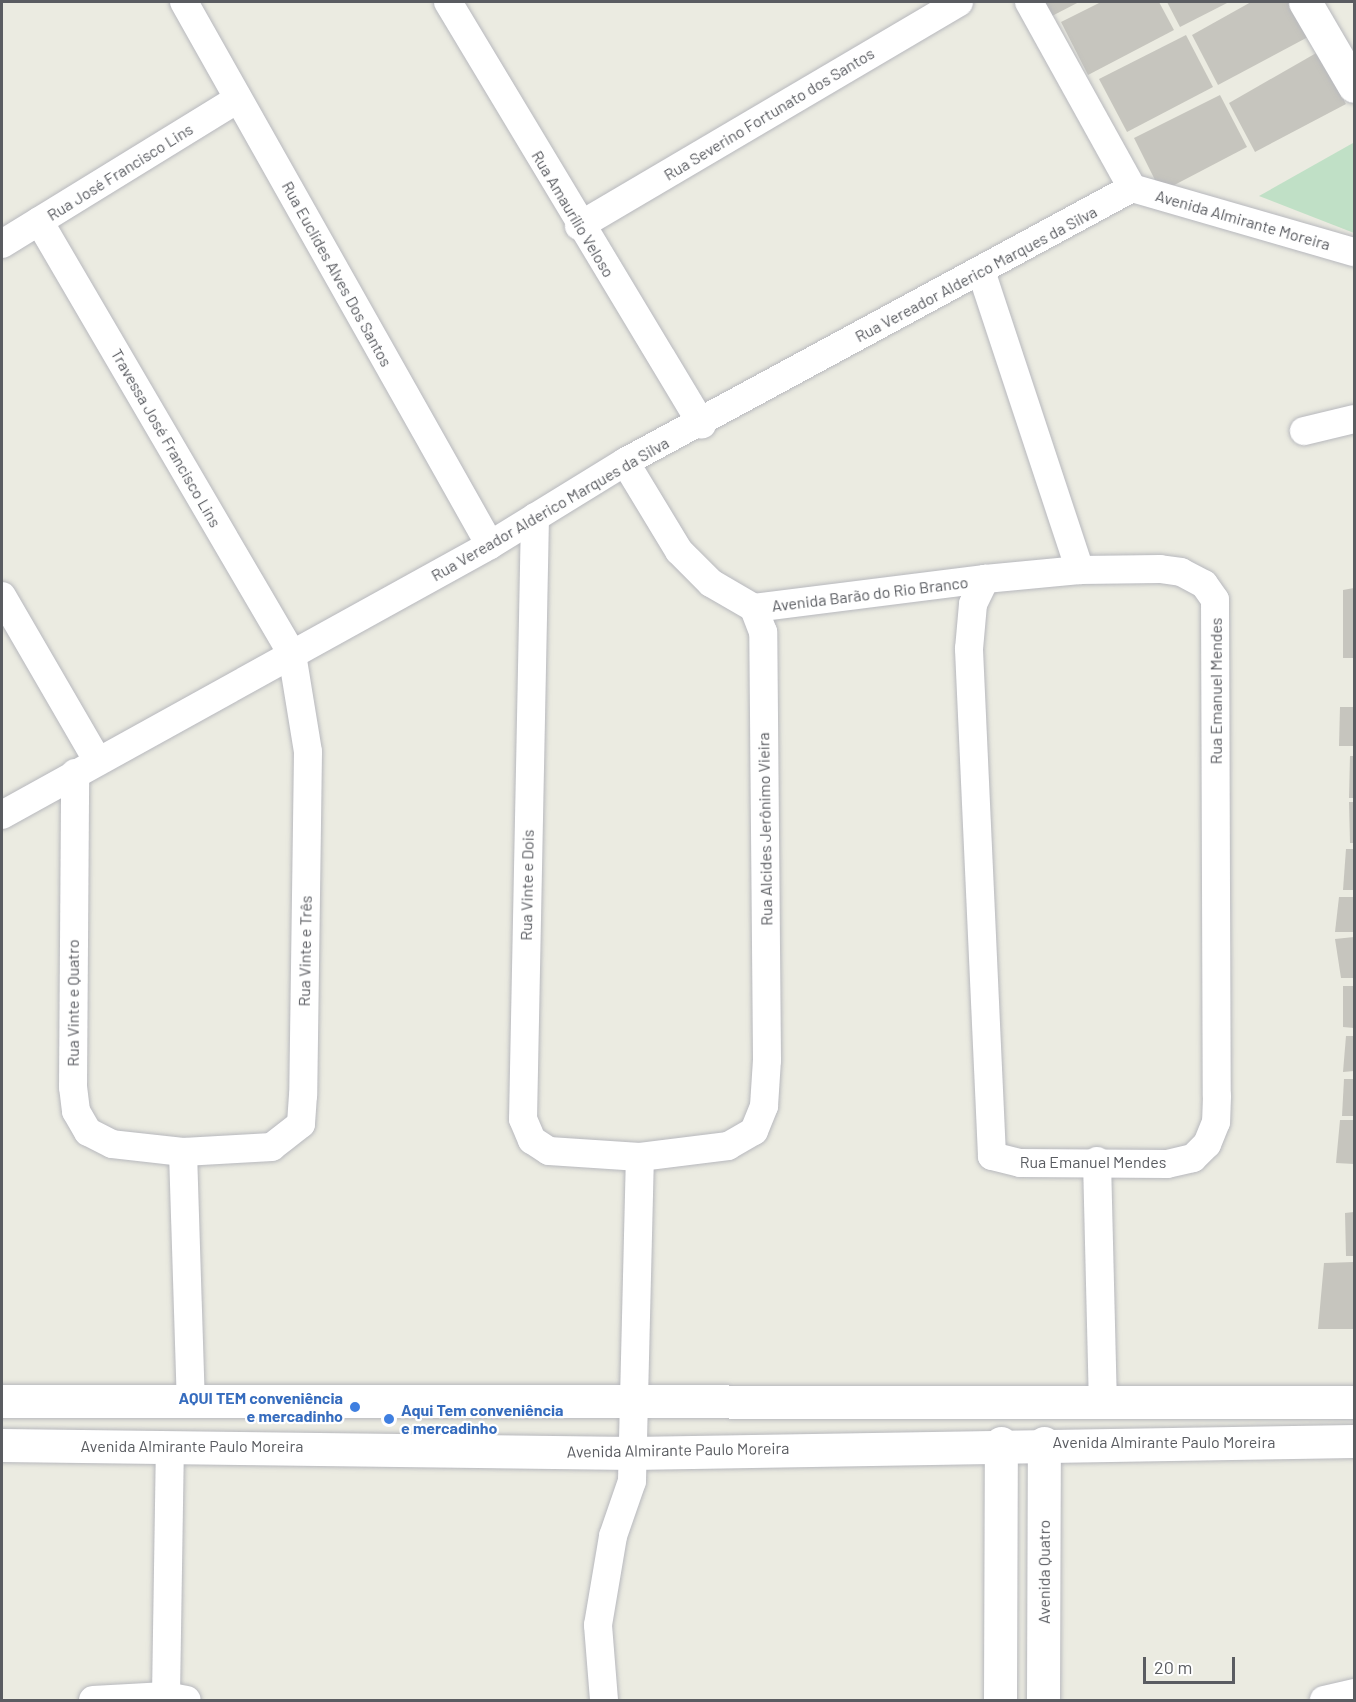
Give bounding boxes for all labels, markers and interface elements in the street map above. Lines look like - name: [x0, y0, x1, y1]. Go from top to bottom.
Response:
- street label: Rua Severino Fortunato dos Santos: [660, 43, 878, 185]
- street label: Rua José Francisco Lins: [44, 119, 196, 225]
- street label: Rua Amaurílio Veloso: [528, 147, 618, 281]
- street label: Rua Euclídes Alves Dos Santos: [278, 178, 396, 370]
- street label: Avenida Almirante Moreira: [1153, 186, 1333, 254]
- street label: Rua Vereador Alderico Marques da Silva: [852, 202, 1100, 346]
- street label: Travessa José Francisco Lins: [107, 345, 225, 531]
- street label: Rua Vereador Alderico Marques da Silva: [428, 433, 672, 585]
- street label: Avenida Barão do Rio Branco: [771, 572, 969, 616]
- street label: Rua Emanuel Mendes: [1206, 618, 1226, 764]
- street label: Rua Alcides Jerônimo Vieira: [754, 732, 776, 926]
- street label: Rua Vinte e Dois: [516, 829, 538, 941]
- street label: Rua Vinte e Três: [294, 895, 316, 1007]
- street label: Rua Vinte e Quatro: [63, 939, 83, 1067]
- street label: Rua Emanuel Mendes: [1020, 1152, 1166, 1172]
- place label: AQUI TEM conveniência e mercadinho: [179, 1388, 343, 1426]
- marker: AQUI TEM conveniência e mercadinho: [348, 1400, 362, 1414]
- place label: Aqui Tem conveniência e mercadinho: [401, 1400, 563, 1438]
- marker: Aqui Tem conveniência e mercadinho: [382, 1412, 396, 1426]
- street label: Avenida Almirante Paulo Moreira: [1053, 1432, 1275, 1452]
- street label: Avenida Almirante Paulo Moreira: [81, 1436, 303, 1456]
- street label: Avenida Almirante Paulo Moreira: [566, 1438, 790, 1462]
- street label: Avenida Quatro: [1034, 1520, 1054, 1624]
- scale bar: [1146, 1645, 1238, 1683]
- text: 20 m: [1154, 1656, 1192, 1678]

